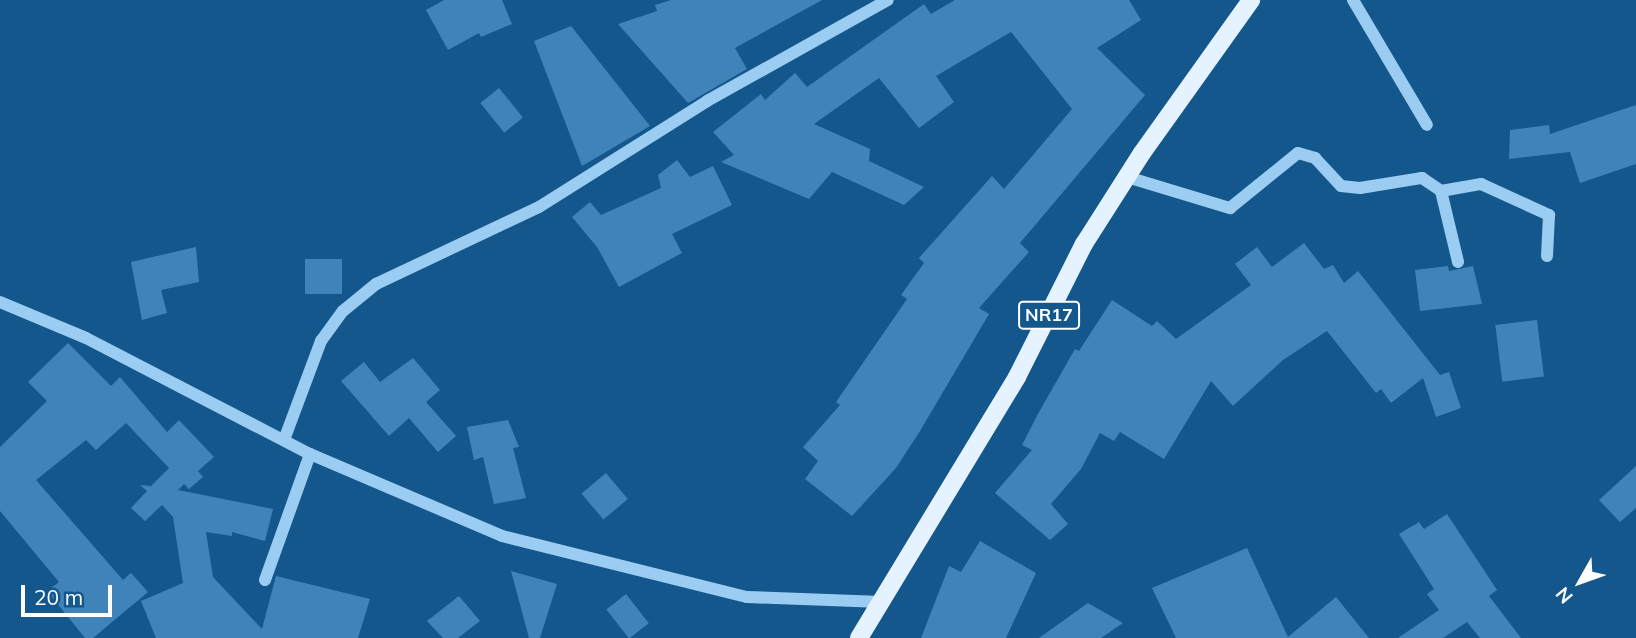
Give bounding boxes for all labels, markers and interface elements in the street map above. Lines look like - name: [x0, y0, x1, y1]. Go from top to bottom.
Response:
- road number: NR17: [1018, 300, 1080, 330]
- north arrow: [1545, 547, 1615, 617]
- scale bar: [24, 572, 116, 616]
- text: N: [1550, 582, 1578, 609]
- text: 20 m: [34, 584, 83, 610]

